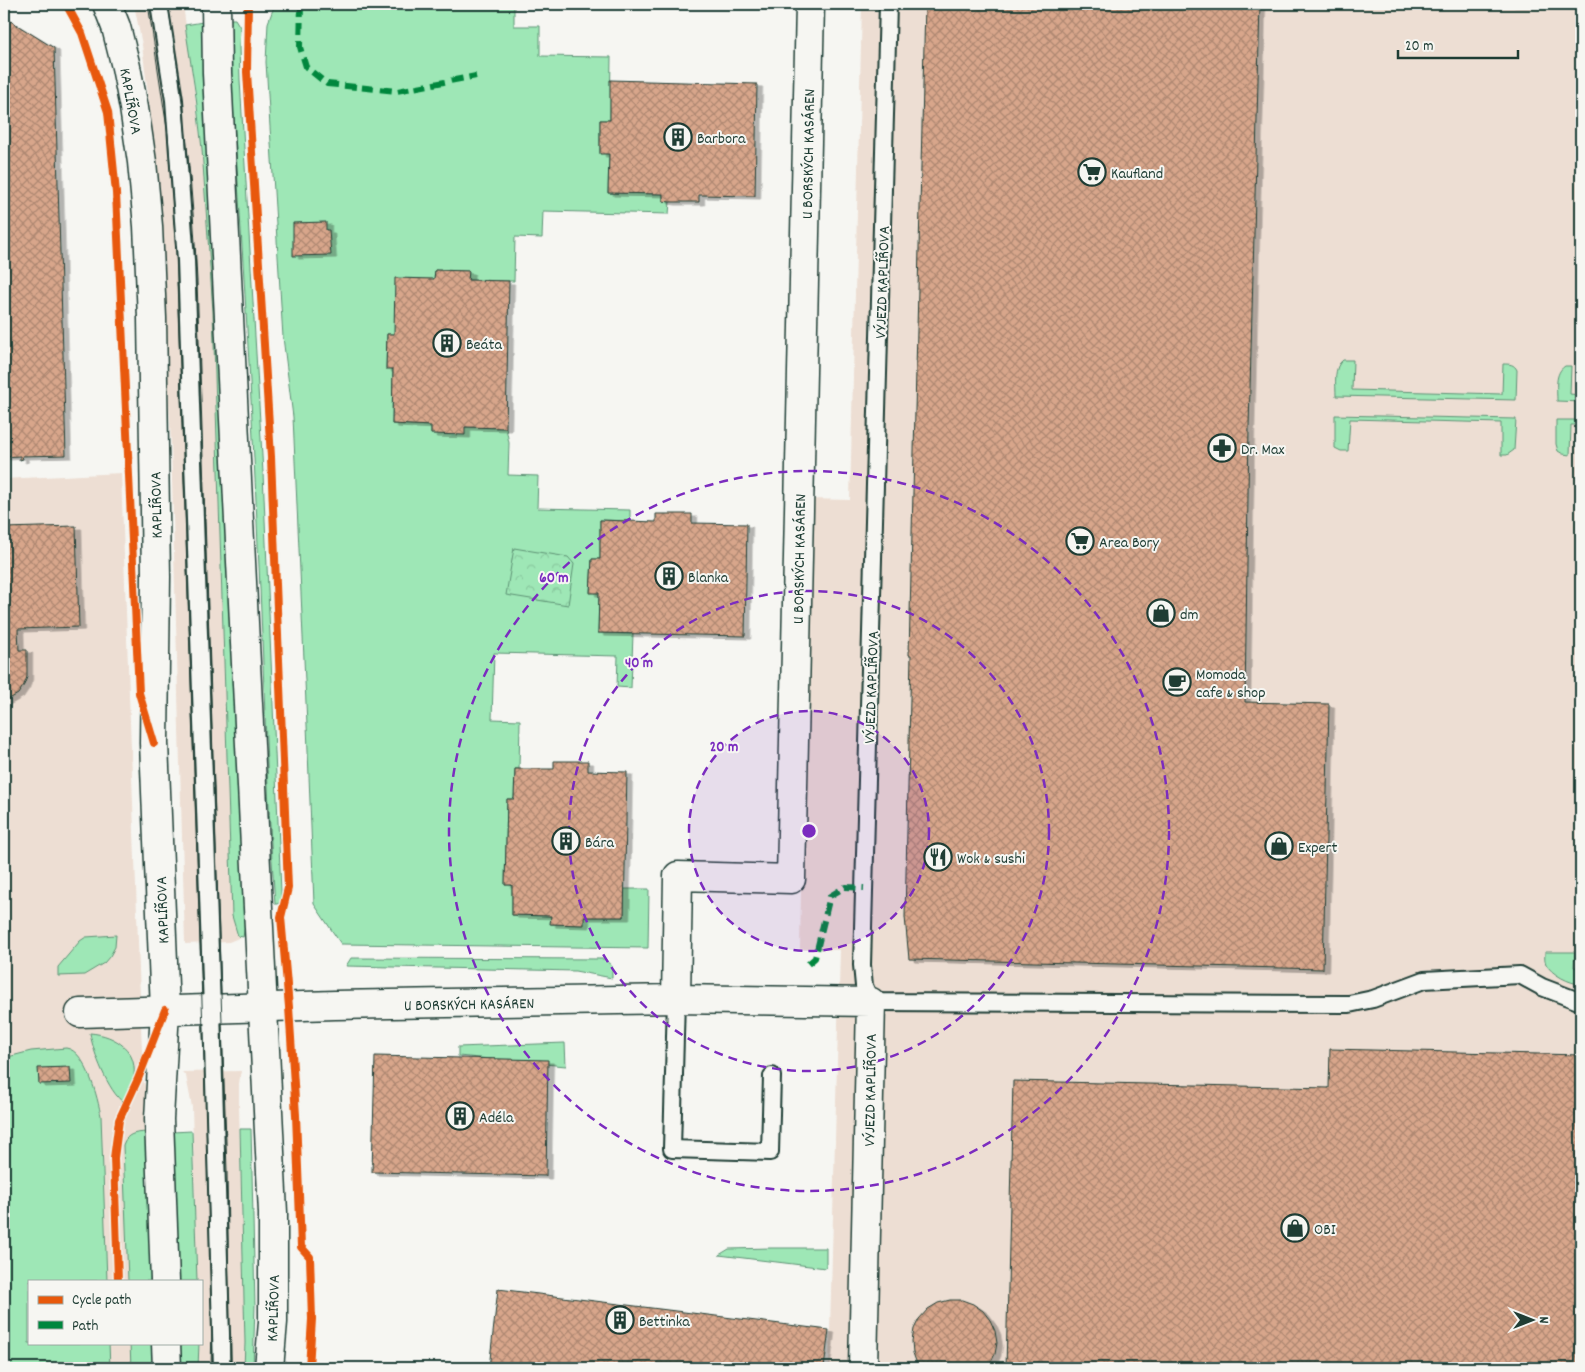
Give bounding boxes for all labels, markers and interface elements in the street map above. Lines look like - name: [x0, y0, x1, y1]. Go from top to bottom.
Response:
- scale bar: [1398, 28, 1518, 60]
- text: 20 m: [1405, 36, 1433, 58]
- street label: KAPLÍŘOVA: [112, 66, 147, 137]
- street label: U BORSKÝCH KASÁREN: [797, 89, 822, 219]
- building icon: Barbora: [663, 122, 693, 152]
- place label: Barbora: [697, 128, 746, 151]
- supermarket icon: Kaufland: [1077, 157, 1107, 187]
- place label: Kaufland: [1111, 163, 1163, 186]
- street label: VÝJEZD KAPLÍŘOVA: [870, 225, 897, 339]
- building icon: Beáta: [432, 328, 462, 358]
- place label: Beáta: [466, 334, 503, 357]
- pharmacy icon: Dr. Max: [1207, 433, 1237, 463]
- place label: Dr. Max: [1241, 439, 1284, 462]
- street label: KAPLÍŘOVA: [145, 471, 170, 539]
- street label: U BORSKÝCH KASÁREN: [788, 494, 813, 624]
- supermarket icon: Area Bory: [1065, 526, 1095, 556]
- place label: Area Bory: [1099, 532, 1160, 555]
- building icon: Blanka: [654, 561, 684, 591]
- place label: Blanka: [688, 567, 729, 590]
- text: 60 m: [539, 568, 569, 590]
- shop icon: dm: [1146, 598, 1176, 628]
- place label: dm: [1180, 604, 1199, 627]
- street label: VÝJEZD KAPLÍŘOVA: [859, 630, 886, 744]
- text: 40 m: [625, 653, 653, 675]
- place label: Momoda cafe & shop: [1196, 664, 1266, 705]
- cafe icon: Momoda cafe & shop: [1162, 667, 1192, 697]
- text: 20 m: [710, 737, 738, 759]
- centre of rings: [800, 822, 818, 840]
- building icon: Bára: [551, 826, 581, 856]
- shop icon: Expert: [1264, 831, 1294, 861]
- place label: Bára: [585, 832, 615, 855]
- place label: Expert: [1298, 837, 1338, 860]
- restaurant icon: Wok & sushi: [923, 842, 953, 872]
- place label: Wok & sushi: [957, 848, 1025, 871]
- street label: KAPLÍŘOVA: [151, 876, 176, 944]
- street label: U BORSKÝCH KASÁREN: [404, 993, 535, 1018]
- street label: VÝJEZD KAPLÍŘOVA: [859, 1033, 884, 1147]
- building icon: Adéla: [445, 1101, 475, 1131]
- place label: Adéla: [479, 1107, 514, 1130]
- shop icon: OBI: [1280, 1213, 1310, 1243]
- place label: OBI: [1314, 1219, 1336, 1242]
- street label: KAPLÍŘOVA: [262, 1274, 287, 1342]
- legend: [28, 1280, 202, 1344]
- text: Cycle path: [72, 1290, 132, 1312]
- north arrow: [1508, 1294, 1558, 1344]
- building icon: Bettinka: [605, 1305, 635, 1335]
- place label: Bettinka: [639, 1311, 690, 1334]
- text: Path: [72, 1316, 98, 1338]
- text: N: [1533, 1317, 1553, 1324]

